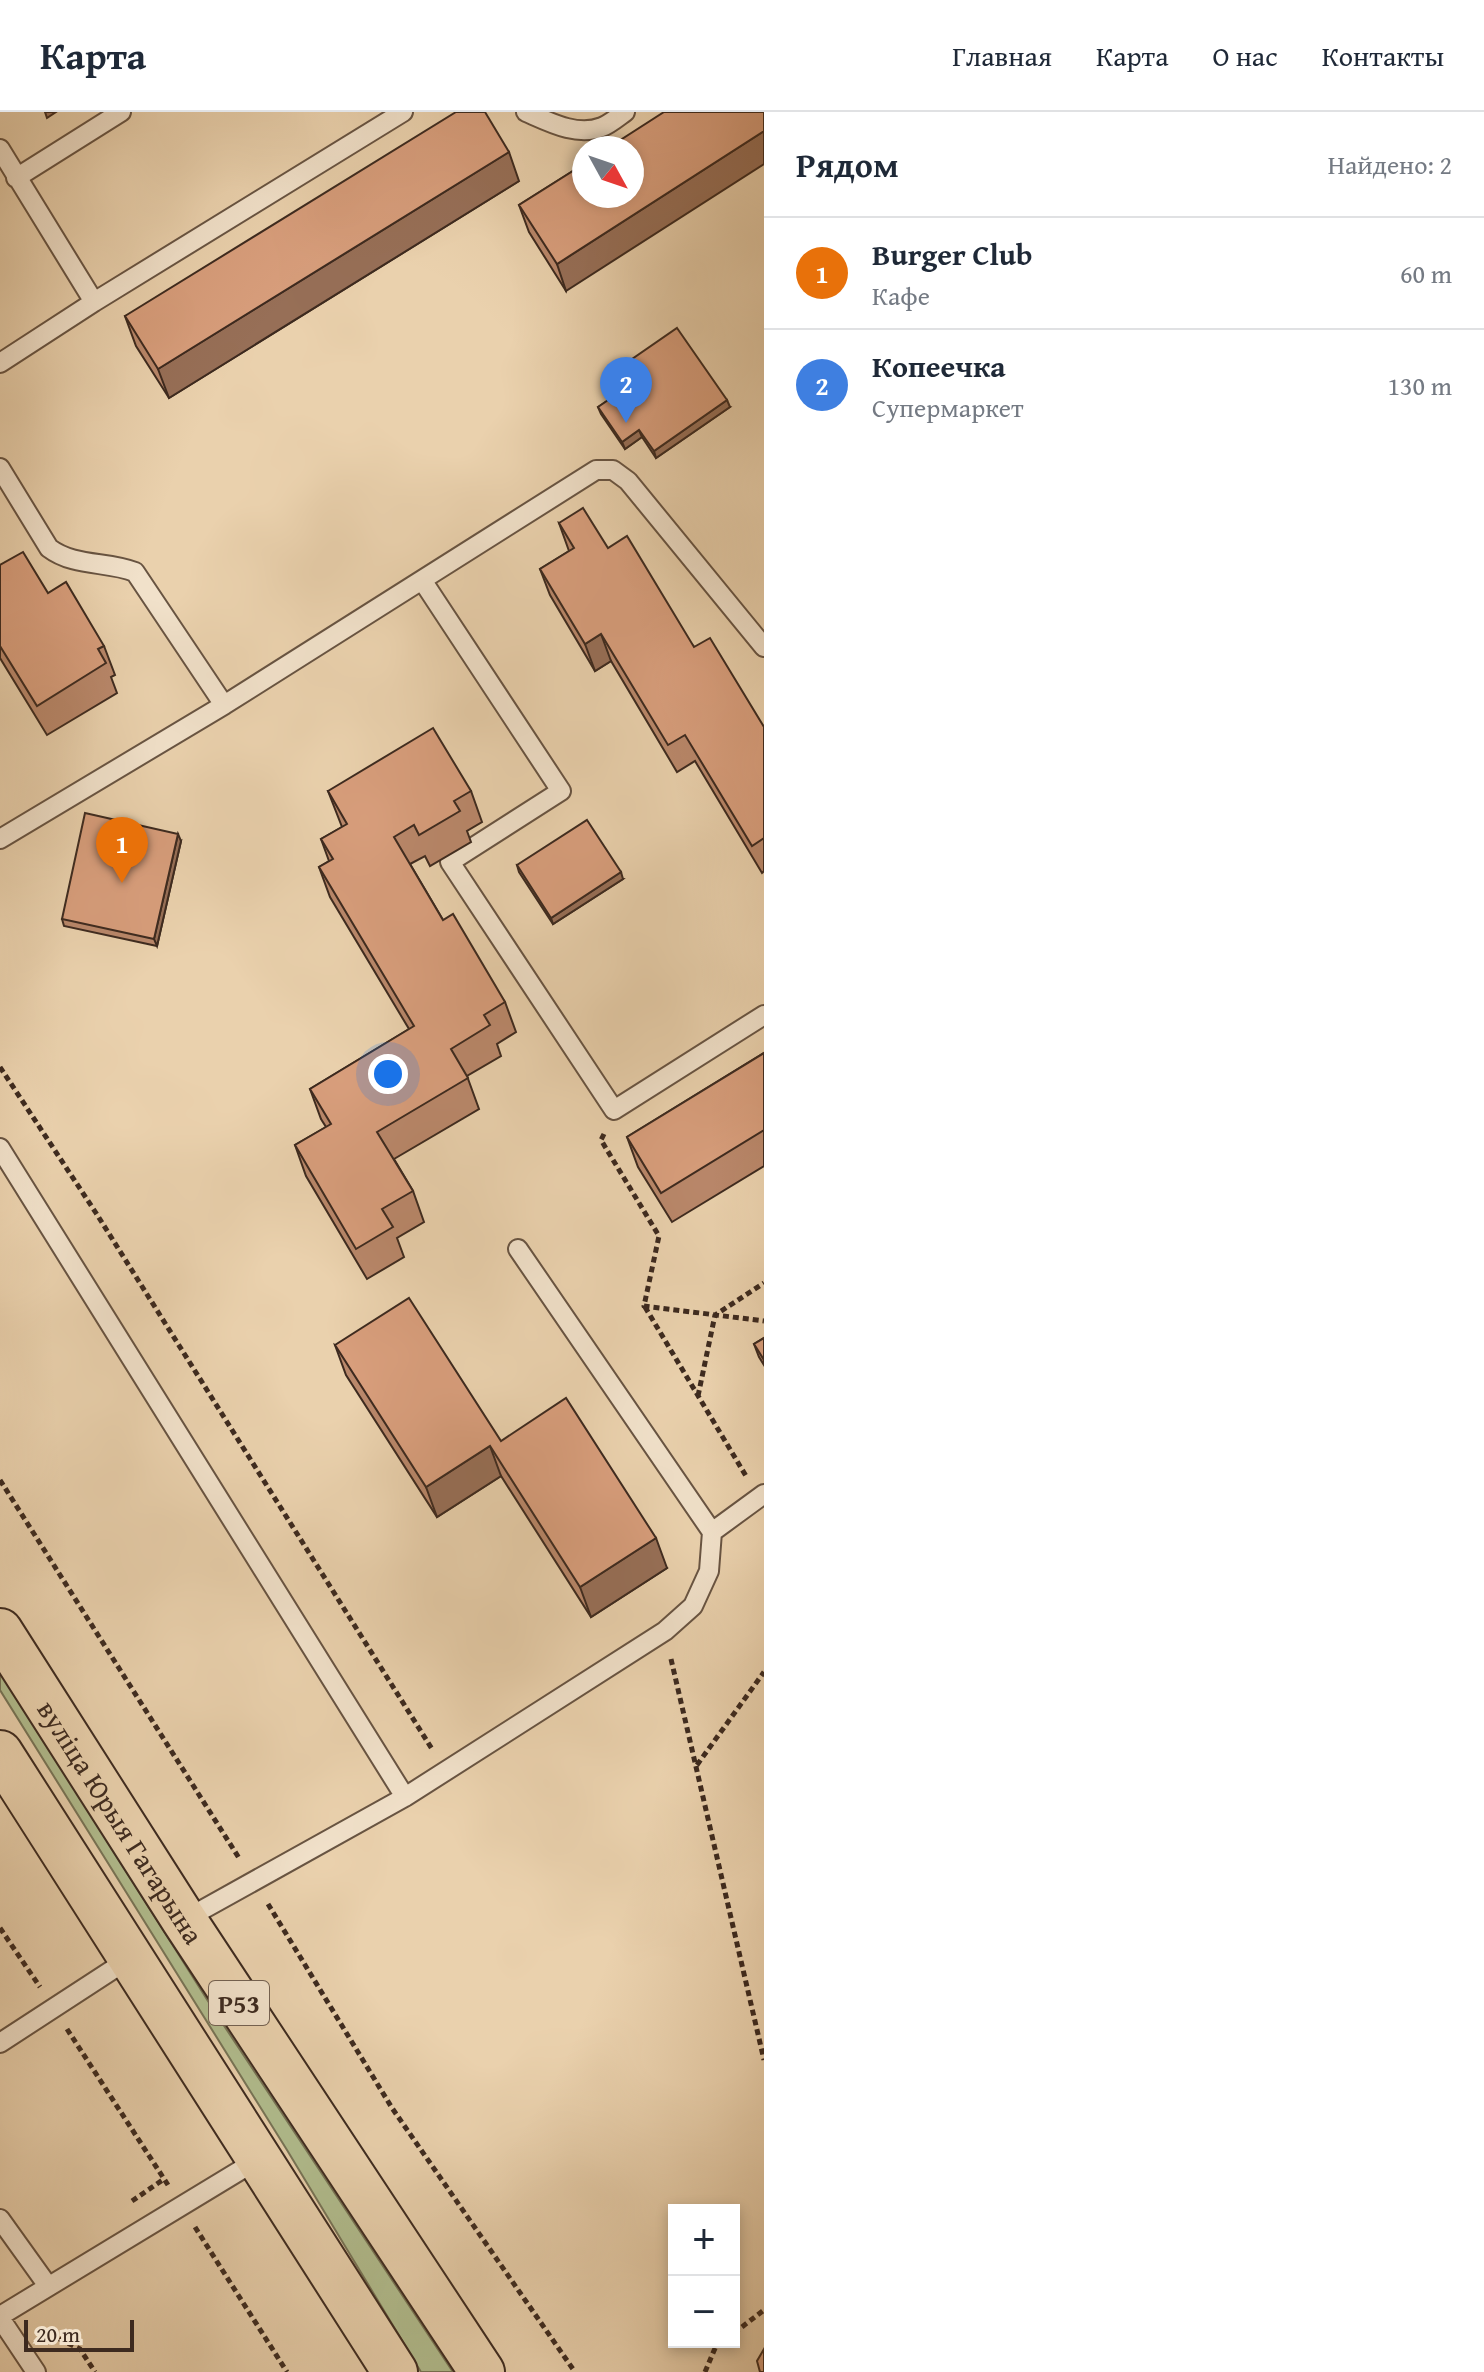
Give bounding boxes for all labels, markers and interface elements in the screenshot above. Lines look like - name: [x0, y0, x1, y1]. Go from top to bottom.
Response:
- text: Карта: [40, 27, 146, 83]
- text: Главная: [952, 35, 1052, 76]
- text: Карта: [1096, 35, 1168, 76]
- text: О нас: [1212, 35, 1278, 76]
- text: Контакты: [1322, 35, 1444, 76]
- north arrow: [572, 136, 644, 208]
- text: Рядом: [796, 140, 899, 189]
- text: Найдено: 2: [1328, 145, 1452, 184]
- text: Burger Club: [872, 232, 1032, 276]
- text: 1: [815, 254, 829, 293]
- text: 60 m: [1400, 254, 1452, 293]
- text: Кафе: [872, 276, 930, 315]
- text: Копеечка: [872, 344, 1006, 388]
- pin: 2: [600, 357, 652, 423]
- text: 2: [815, 366, 829, 405]
- text: 130 m: [1387, 366, 1452, 405]
- text: Супермаркет: [872, 388, 1024, 427]
- pin: 1: [96, 817, 148, 883]
- your location: [368, 1054, 408, 1094]
- street label: вуліца Юрыя Гагарына: [28, 1692, 215, 1952]
- road number: Р53: [209, 1981, 269, 2025]
- map controls: [668, 2204, 740, 2348]
- button: +: [668, 2204, 740, 2276]
- button: −: [668, 2276, 740, 2348]
- scale bar: [24, 2316, 134, 2352]
- text: 20 m: [36, 2318, 80, 2350]

